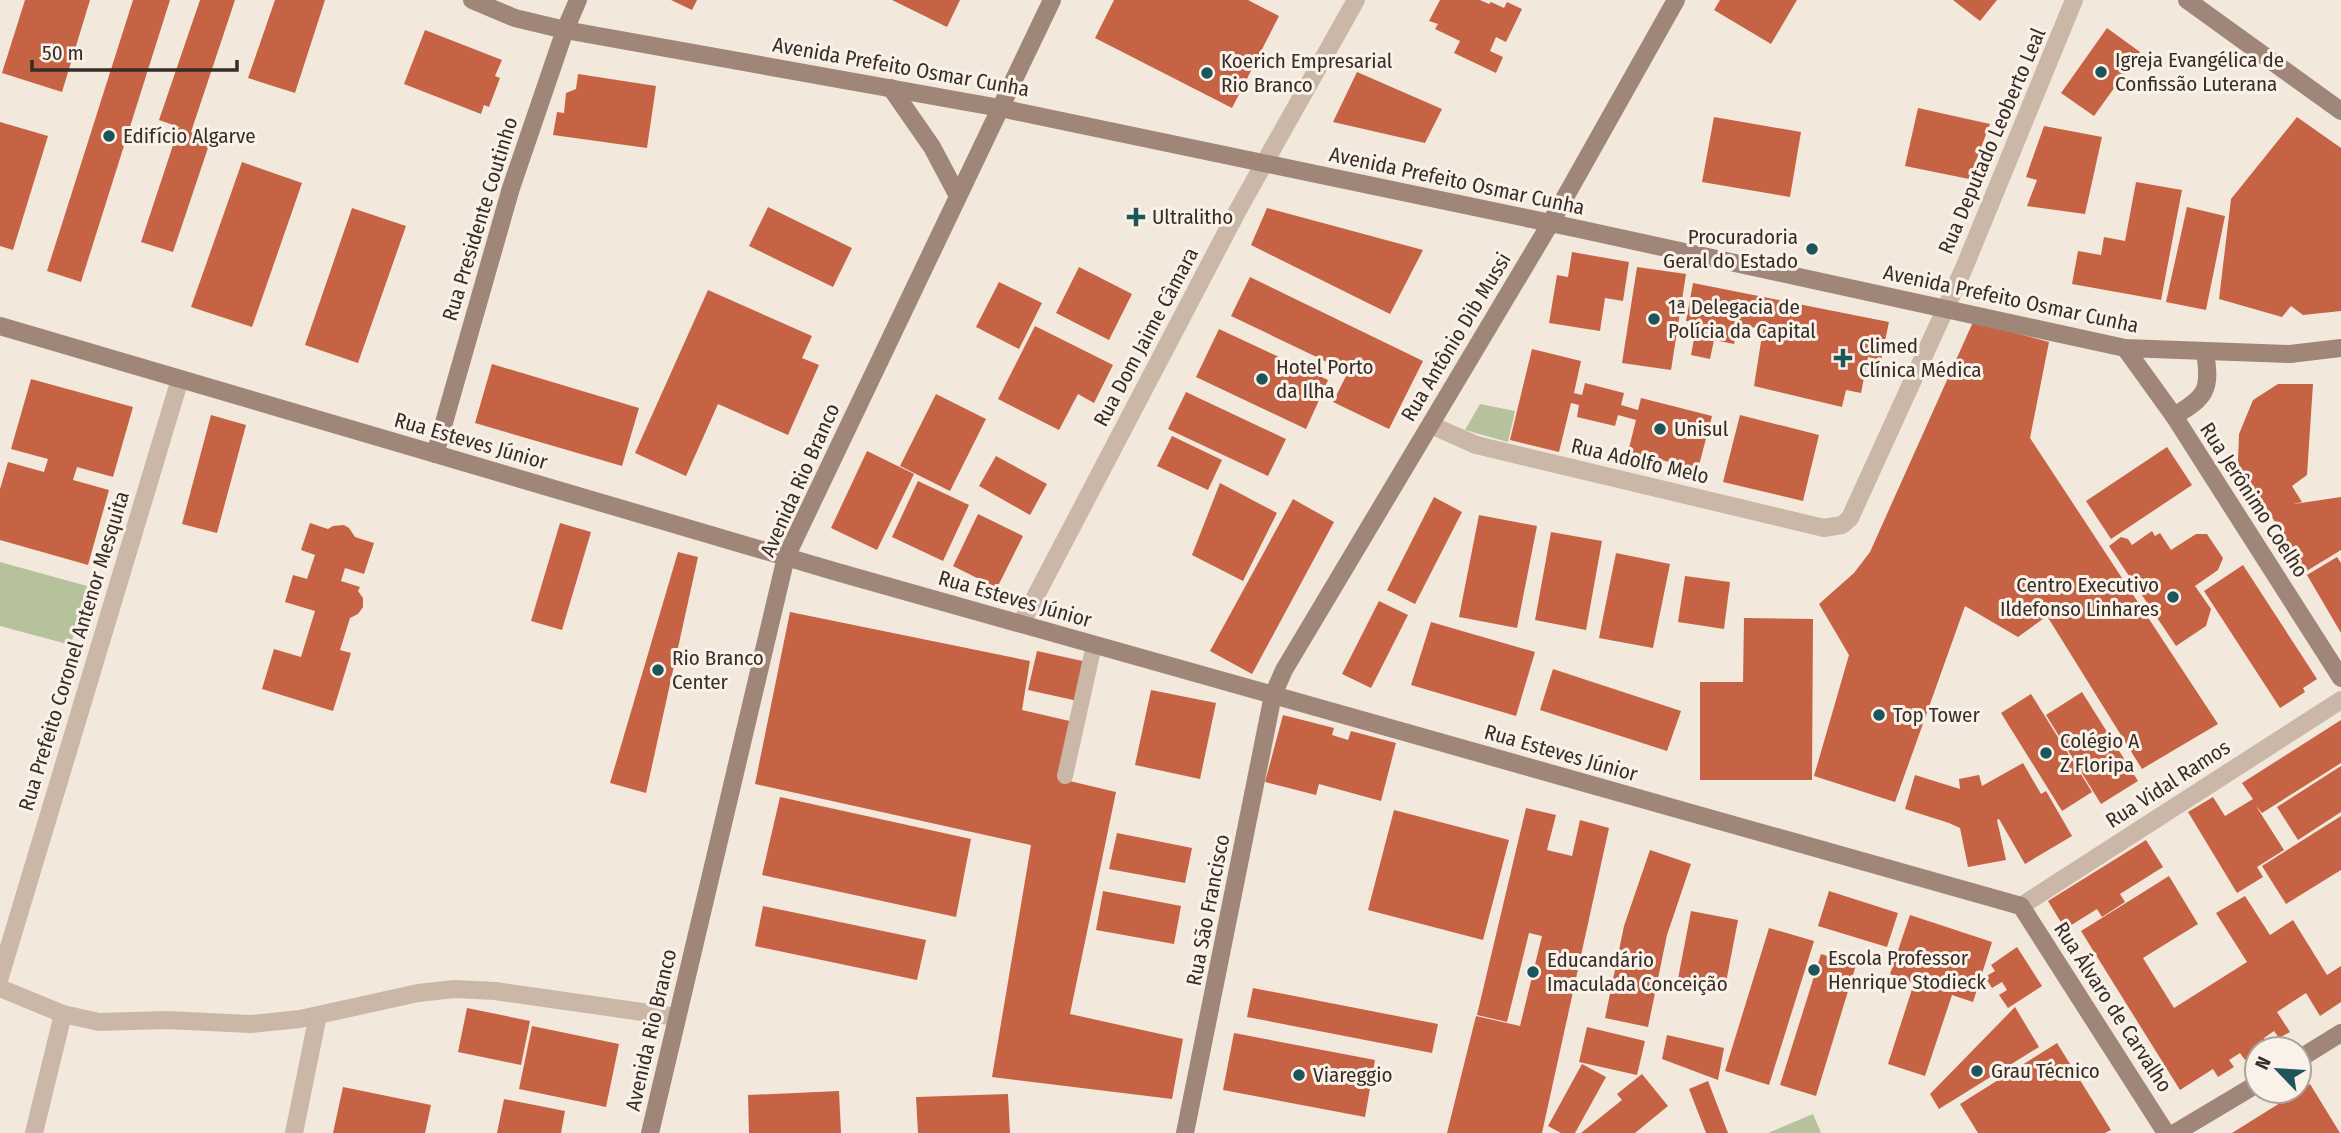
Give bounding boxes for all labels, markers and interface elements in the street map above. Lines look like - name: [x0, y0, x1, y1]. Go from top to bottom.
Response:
- street label: Rua Deputado Leoberto Leal: [1933, 24, 2052, 258]
- scale bar: [32, 28, 236, 72]
- street label: Avenida Prefeito Osmar Cunha: [771, 32, 1031, 102]
- text: 50 m: [42, 40, 84, 66]
- place label: Igreja Evangélica de Confissão Luterana: [2115, 47, 2284, 97]
- place label: Koerich Empresarial Rio Branco: [1221, 48, 1393, 98]
- marker: Igreja Evangélica de Confissão Luterana: [2093, 64, 2109, 80]
- marker: Koerich Empresarial Rio Branco: [1199, 65, 1215, 81]
- street label: Rua Presidente Coutinho: [437, 114, 523, 324]
- place label: Edifício Algarve: [123, 123, 256, 149]
- marker: Edifício Algarve: [101, 128, 117, 144]
- street label: Avenida Prefeito Osmar Cunha: [1327, 141, 1587, 221]
- place label: Ultralitho: [1152, 204, 1233, 230]
- marker: Ultralitho: [1126, 207, 1146, 227]
- place label: Procuradoria Geral do Estado: [1663, 224, 1798, 274]
- marker: Procuradoria Geral do Estado: [1804, 241, 1820, 257]
- street label: Rua Dom Jaime Câmara: [1088, 243, 1204, 431]
- street label: Rua Antônio Dib Mussi: [1395, 248, 1517, 426]
- street label: Avenida Prefeito Osmar Cunha: [1881, 259, 2141, 339]
- place label: 1ª Delegacia de Polícia da Capital: [1668, 294, 1816, 344]
- marker: 1ª Delegacia de Polícia da Capital: [1646, 311, 1662, 327]
- place label: Climed Clínica Médica: [1859, 333, 1982, 383]
- marker: Climed Clínica Médica: [1833, 348, 1853, 368]
- place label: Hotel Porto da Ilha: [1276, 354, 1374, 404]
- marker: Hotel Porto da Ilha: [1254, 371, 1270, 387]
- street label: Avenida Rio Branco: [754, 399, 846, 561]
- street label: Rua Esteves Júnior: [391, 407, 551, 475]
- place label: Unisul: [1674, 416, 1729, 442]
- street label: Rua Jerônimo Coelho: [2194, 418, 2314, 582]
- marker: Unisul: [1652, 421, 1668, 437]
- street label: Rua Adolfo Melo: [1569, 433, 1711, 489]
- street label: Rua Prefeito Coronel Antenor Mesquita: [13, 488, 135, 814]
- street label: Rua Esteves Júnior: [935, 565, 1095, 633]
- place label: Centro Executivo Ildefonso Linhares: [2000, 572, 2159, 622]
- marker: Centro Executivo Ildefonso Linhares: [2165, 589, 2181, 605]
- place label: Rio Branco Center: [672, 645, 764, 695]
- marker: Rio Branco Center: [650, 662, 666, 678]
- place label: Top Tower: [1893, 702, 1980, 728]
- marker: Top Tower: [1871, 707, 1887, 723]
- street label: Rua Esteves Júnior: [1481, 719, 1641, 787]
- place label: Colégio A Z Floripa: [2060, 728, 2139, 778]
- street label: Rua Vidal Ramos: [2101, 734, 2235, 834]
- marker: Colégio A Z Floripa: [2038, 745, 2054, 761]
- street label: Rua São Francisco: [1181, 832, 1235, 988]
- street label: Rua Álvaro de Carvalho: [2048, 917, 2178, 1097]
- place label: Escola Professor Henrique Stodieck: [1828, 945, 1986, 995]
- street label: Avenida Rio Branco: [620, 946, 682, 1114]
- place label: Educandário Imaculada Conceição: [1547, 947, 1728, 997]
- marker: Escola Professor Henrique Stodieck: [1806, 962, 1822, 978]
- marker: Educandário Imaculada Conceição: [1525, 964, 1541, 980]
- north arrow: [2243, 1035, 2313, 1105]
- text: N: [2250, 1053, 2276, 1073]
- place label: Grau Técnico: [1991, 1058, 2100, 1084]
- place label: Viareggio: [1313, 1062, 1392, 1088]
- marker: Grau Técnico: [1969, 1063, 1985, 1079]
- marker: Viareggio: [1291, 1067, 1307, 1083]

